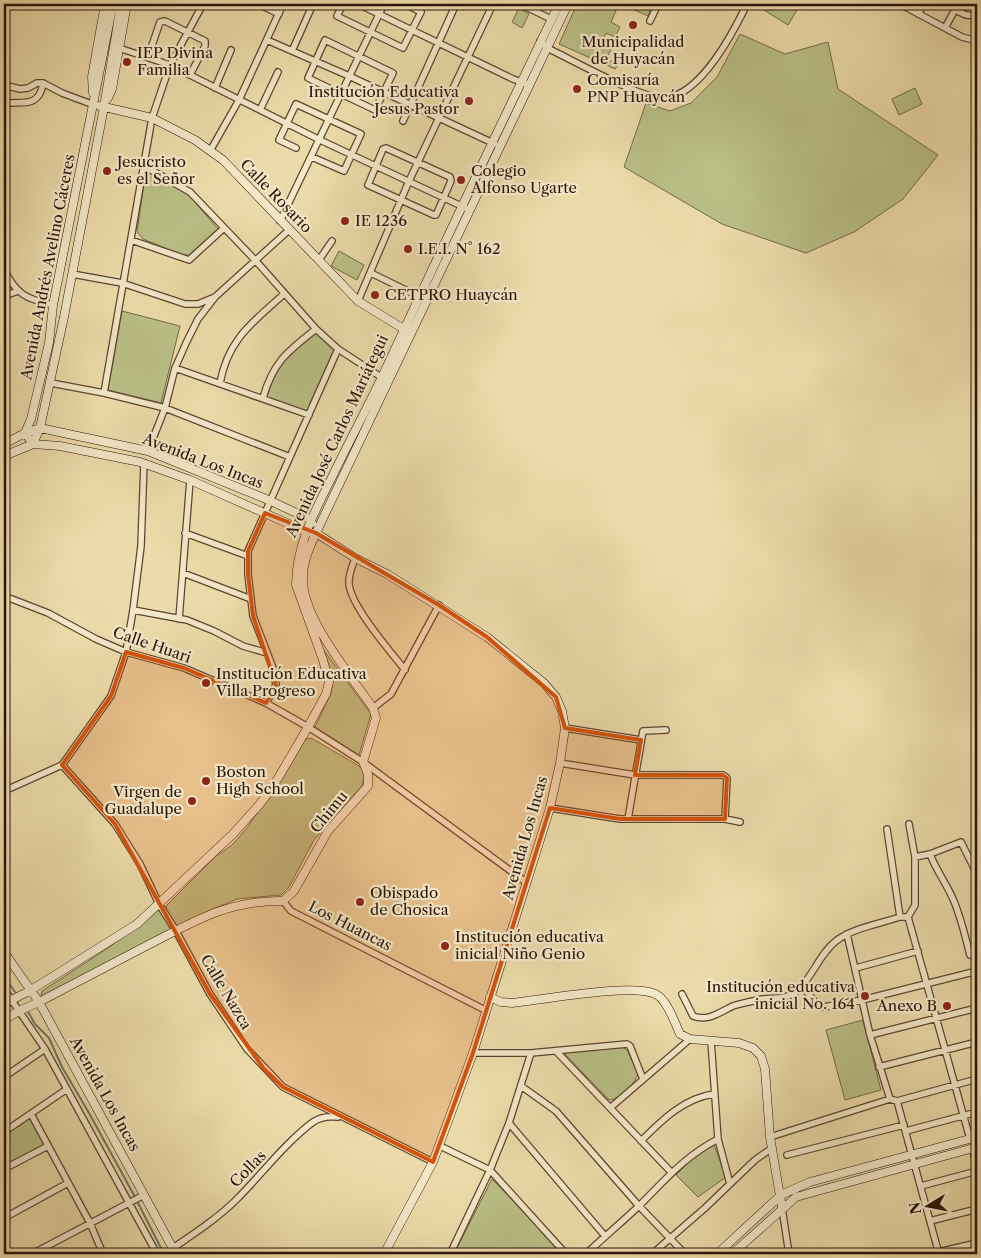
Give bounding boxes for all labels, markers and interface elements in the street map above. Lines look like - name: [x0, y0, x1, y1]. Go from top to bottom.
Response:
- marker: Municipalidad de Huyacán: [627, 19, 639, 31]
- place label: Municipalidad de Huyacán: [582, 32, 684, 68]
- place label: IEP Divina Familia: [137, 43, 213, 79]
- marker: IEP Divina Familia: [121, 56, 133, 68]
- place label: Comisaría PNP Huaycán: [587, 70, 686, 106]
- place label: Institución Educativa Jesus Pastor: [308, 82, 460, 118]
- marker: Comisaría PNP Huaycán: [571, 83, 583, 95]
- marker: Institución Educativa Jesus Pastor: [463, 95, 475, 107]
- place label: Jesucristo es el Señor: [115, 152, 196, 188]
- street label: Avenida Andrés Avelino Cáceres: [16, 153, 79, 382]
- street label: Calle Rosario: [236, 155, 316, 237]
- place label: Colegio Alfonso Ugarte: [470, 161, 577, 197]
- marker: Jesucristo es el Señor: [101, 165, 113, 177]
- marker: Colegio Alfonso Ugarte: [455, 174, 467, 186]
- place label: IE 1236: [355, 211, 407, 230]
- marker: IE 1236: [339, 215, 351, 227]
- place label: I.E.I. N° 162: [418, 239, 501, 258]
- marker: I.E.I. N° 162: [402, 243, 414, 255]
- place label: CETPRO Huaycán: [385, 285, 518, 304]
- marker: CETPRO Huaycán: [369, 289, 381, 301]
- street label: Avenida José Carlos Mariátegui: [281, 331, 392, 541]
- street label: Avenida Los Incas: [139, 428, 266, 492]
- street label: Calle Huari: [111, 622, 194, 667]
- place label: Institución Educativa Villa Progreso: [215, 664, 367, 700]
- marker: Institución Educativa Villa Progreso: [200, 677, 212, 689]
- place label: Boston High School: [216, 762, 304, 798]
- street label: Avenida Los Incas: [497, 774, 551, 903]
- marker: Boston High School: [200, 775, 212, 787]
- place label: Virgen de Guadalupe: [104, 782, 182, 818]
- street label: Chimu: [306, 787, 351, 837]
- marker: Virgen de Guadalupe: [186, 795, 198, 807]
- place label: Obispado de Chosica: [370, 883, 449, 919]
- street label: Los Huancas: [305, 896, 395, 955]
- marker: Obispado de Chosica: [354, 896, 366, 908]
- place label: Institución educativa inicial Niño Genio: [455, 927, 604, 963]
- marker: Institución educativa inicial Niño Genio: [439, 940, 451, 952]
- street label: Calle Nazca: [197, 951, 256, 1033]
- place label: Institución educativa inicial No. 164: [706, 977, 855, 1013]
- marker: Institución educativa inicial No. 164: [859, 990, 871, 1002]
- place label: Anexo B: [876, 996, 937, 1015]
- marker: Anexo B: [941, 1000, 953, 1012]
- street label: Avenida Los Incas: [66, 1032, 145, 1154]
- street label: Collas: [225, 1146, 270, 1191]
- north arrow: [904, 1180, 954, 1230]
- text: N: [905, 1201, 925, 1216]

